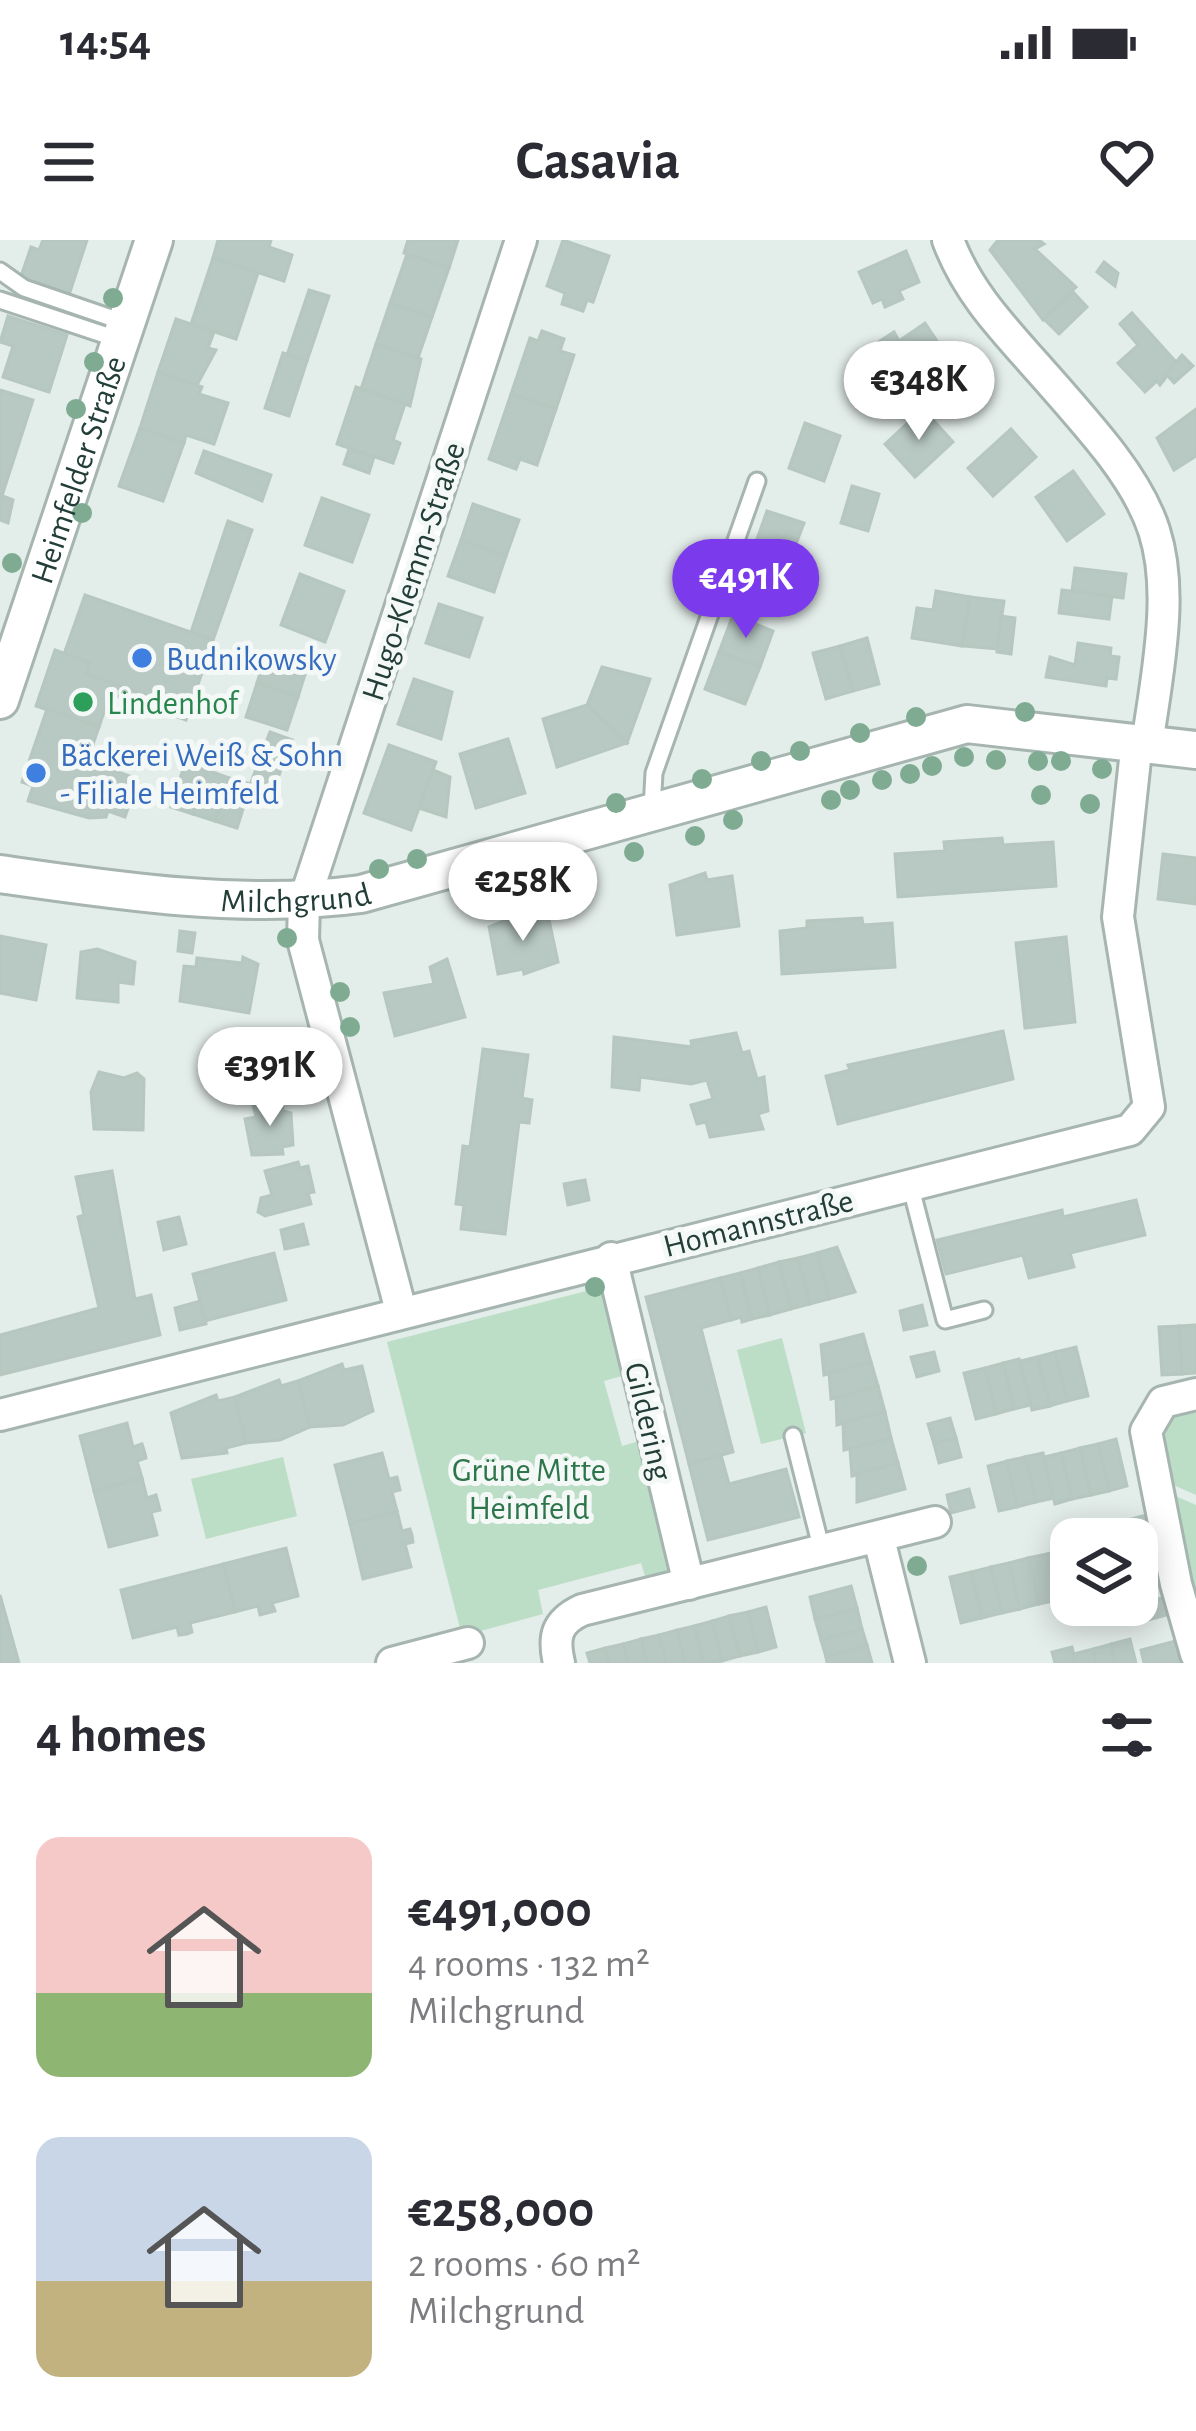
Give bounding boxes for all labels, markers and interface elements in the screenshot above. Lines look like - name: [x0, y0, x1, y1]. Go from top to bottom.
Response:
- text: 14:54: [60, 19, 151, 64]
- icon: menu: [36, 129, 102, 195]
- icon: heart: [1094, 129, 1160, 195]
- text: Casavia: [516, 135, 680, 189]
- pin: €348K: [835, 341, 1003, 443]
- street label: Heimfelder Straße: [26, 352, 133, 588]
- text: €348K: [871, 360, 967, 399]
- street label: Hugo-Klemm-Straße: [357, 438, 472, 705]
- pin: €491K: [662, 539, 830, 641]
- text: €491K: [699, 558, 793, 597]
- place label: Budnikowsky: [166, 644, 336, 677]
- marker: Budnikowsky: [129, 645, 155, 671]
- place label: Lindenhof: [107, 688, 240, 721]
- marker: Lindenhof: [70, 689, 96, 715]
- place label: Bäckerei Weiß & Sohn - Filiale Heimfeld: [60, 740, 343, 811]
- marker: Bäckerei Weiß & Sohn - Filiale Heimfeld: [23, 760, 49, 786]
- pin: €258K: [439, 842, 607, 944]
- text: €258K: [475, 861, 571, 900]
- street label: Milchgrund: [220, 878, 375, 919]
- pin: €391K: [186, 1027, 354, 1129]
- text: €391K: [225, 1046, 315, 1085]
- street label: Homannstraße: [660, 1185, 857, 1264]
- street label: Gildering: [618, 1359, 677, 1484]
- park label: Grüne Mitte Heimfeld: [452, 1455, 606, 1526]
- map controls: [1050, 1518, 1158, 1626]
- button: layers: [1050, 1518, 1158, 1626]
- icon: filters: [1094, 1702, 1160, 1768]
- text: 4 homes: [36, 1710, 206, 1761]
- icon: home: [132, 1885, 276, 2029]
- text: €491,000: [408, 1885, 592, 1936]
- text: 4 rooms · 132 m²: [408, 1945, 650, 1984]
- text: Milchgrund: [408, 1992, 585, 2031]
- icon: home: [132, 2185, 276, 2329]
- text: €258,000: [408, 2185, 594, 2236]
- text: 2 rooms · 60 m²: [408, 2245, 640, 2284]
- text: Milchgrund: [408, 2292, 585, 2331]

